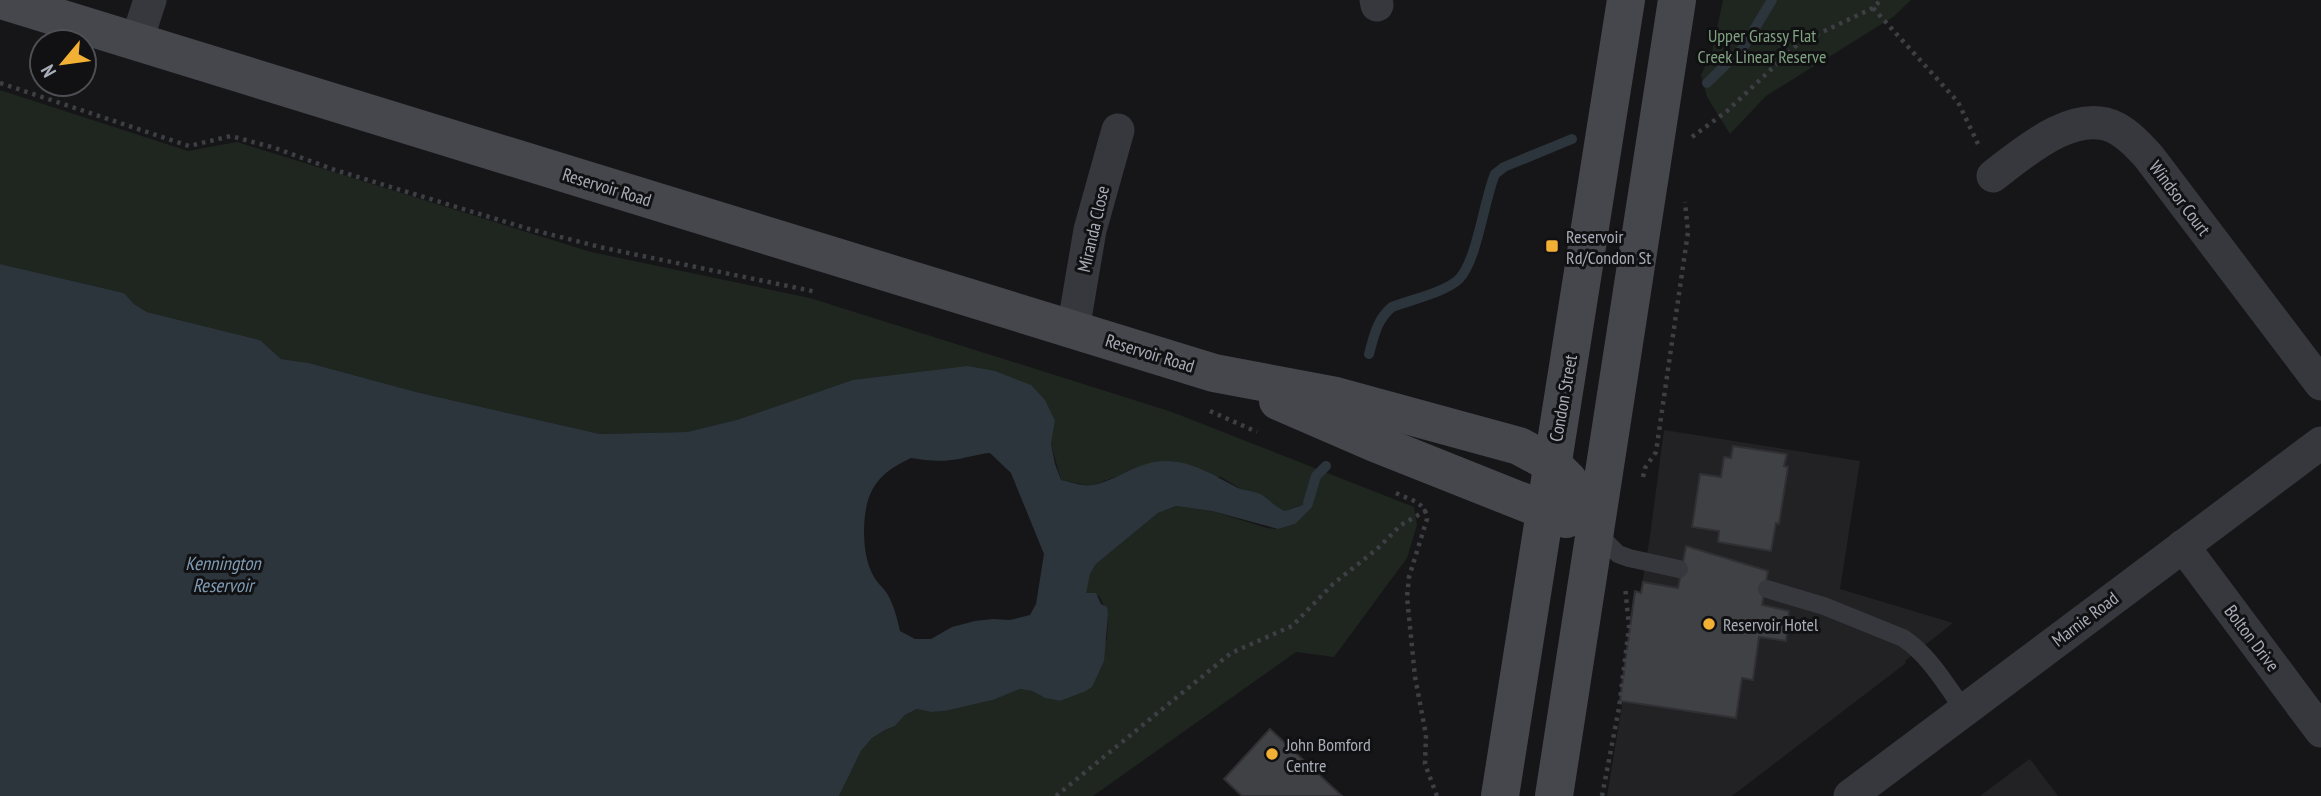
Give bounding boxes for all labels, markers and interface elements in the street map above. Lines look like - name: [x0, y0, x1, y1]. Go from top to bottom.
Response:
- park label: Upper Grassy Flat Creek Linear Reserve: [1698, 24, 1826, 68]
- north arrow: [28, 28, 98, 98]
- text: N: [35, 61, 61, 82]
- street label: Windsor Court: [2144, 156, 2216, 240]
- street label: Reservoir Road: [560, 163, 654, 211]
- street label: Miranda Close: [1072, 184, 1114, 274]
- place label: Reservoir Rd/Condon St: [1566, 225, 1651, 269]
- marker: Reservoir Rd/Condon St: [1544, 238, 1560, 254]
- street label: Reservoir Road: [1103, 329, 1197, 377]
- street label: Condon Street: [1544, 353, 1582, 443]
- water label: Kennington Reservoir: [185, 551, 262, 597]
- street label: Marnie Road: [2047, 587, 2123, 651]
- street label: Bolton Drive: [2220, 600, 2284, 676]
- place label: Reservoir Hotel: [1723, 613, 1819, 636]
- marker: Reservoir Hotel: [1701, 616, 1717, 632]
- place label: John Bomford Centre: [1285, 733, 1371, 777]
- marker: John Bomford Centre: [1264, 746, 1280, 762]

